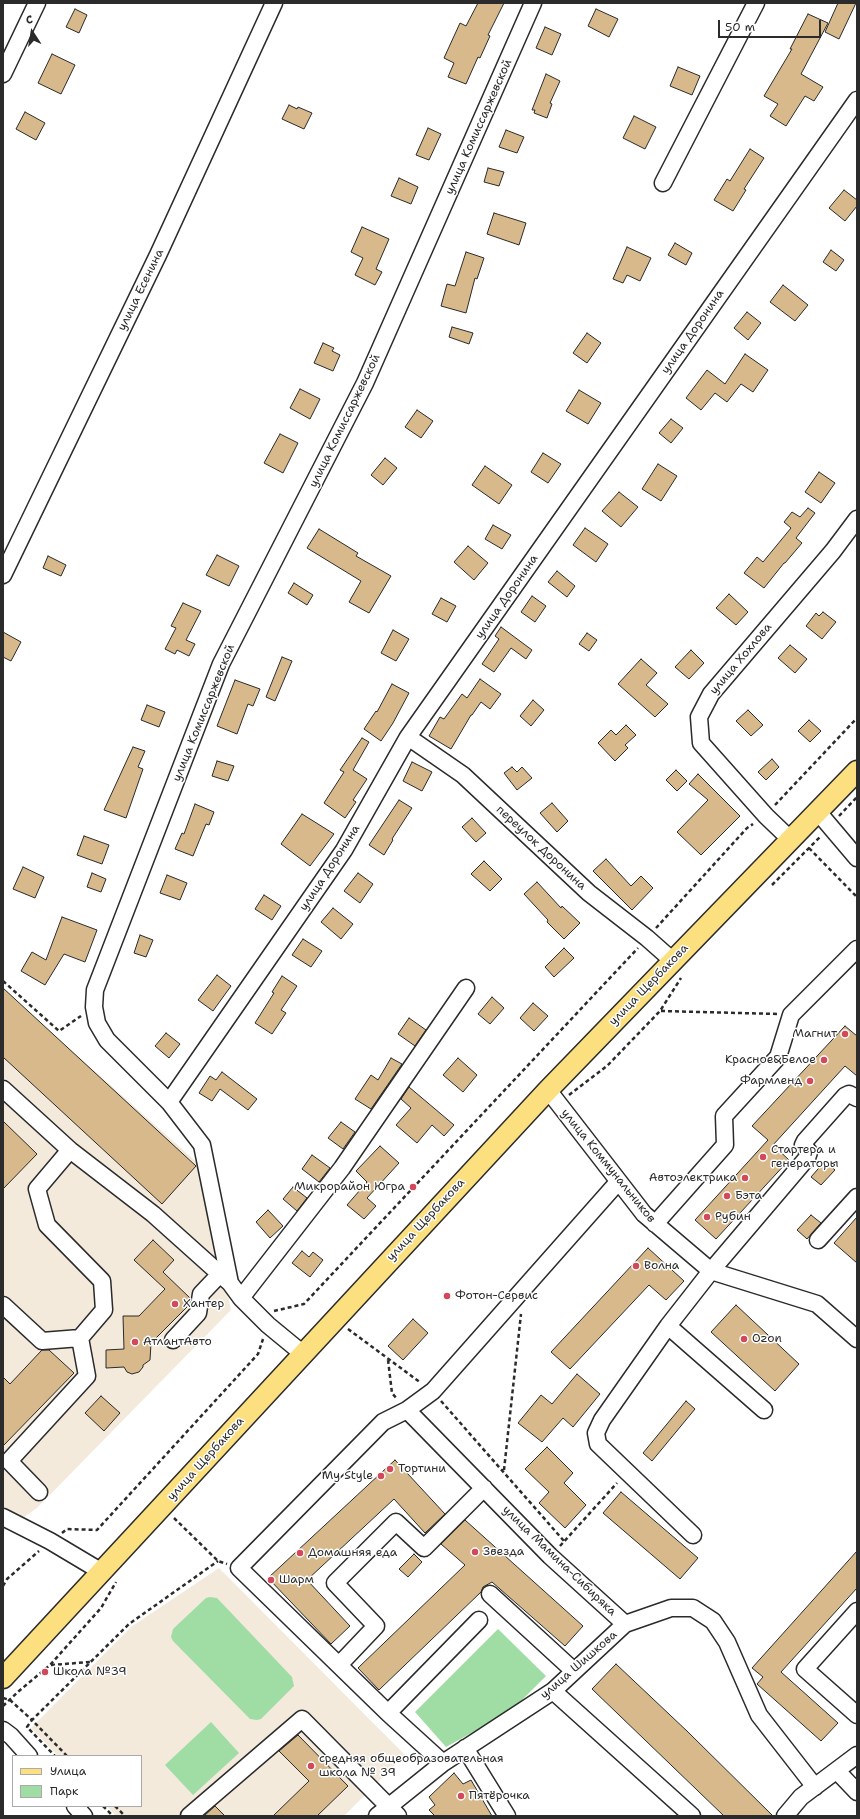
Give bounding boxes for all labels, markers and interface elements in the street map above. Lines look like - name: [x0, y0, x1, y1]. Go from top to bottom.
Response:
- north arrow: [12, 12, 52, 52]
- text: С: [25, 12, 34, 28]
- scale bar: [720, 12, 823, 38]
- text: 50 m: [725, 19, 755, 35]
- street label: улица Комиссаржевской: [443, 57, 515, 197]
- street label: улица Есенина: [115, 247, 167, 333]
- street label: улица Доронина: [659, 287, 727, 377]
- street label: улица Комиссаржевской: [306, 352, 384, 490]
- street label: улица Доронина: [473, 552, 541, 642]
- street label: улица Хохлова: [707, 620, 775, 698]
- street label: улица Комиссаржевской: [170, 642, 238, 784]
- street label: переулок Доронина: [493, 803, 589, 893]
- street label: улица Доронина: [297, 822, 363, 914]
- street label: улица Щербакова: [606, 941, 692, 1029]
- place label: Магнит: [792, 1027, 837, 1041]
- marker: Магнит: [840, 1029, 850, 1039]
- place label: Красное&Белое: [725, 1053, 816, 1067]
- marker: Красное&Белое: [819, 1055, 829, 1065]
- place label: Фармленд: [740, 1074, 802, 1088]
- marker: Фармленд: [805, 1076, 815, 1086]
- street label: улица Коммунальников: [558, 1106, 658, 1226]
- place label: Стартера и генераторы: [771, 1143, 838, 1171]
- marker: Стартера и генераторы: [758, 1152, 768, 1162]
- place label: Автоэлектрика: [649, 1171, 737, 1185]
- marker: Автоэлектрика: [740, 1173, 750, 1183]
- street label: улица Щербакова: [384, 1176, 468, 1264]
- place label: Микрорайон Югра: [294, 1180, 405, 1194]
- marker: Микрорайон Югра: [408, 1182, 418, 1192]
- place label: Бэта: [735, 1189, 762, 1203]
- marker: Бэта: [722, 1191, 732, 1201]
- place label: Рубин: [715, 1210, 751, 1224]
- marker: Рубин: [702, 1212, 712, 1222]
- place label: Волна: [644, 1259, 679, 1273]
- marker: Волна: [631, 1261, 641, 1271]
- place label: Фотон-Сервис: [455, 1289, 538, 1303]
- marker: Фотон-Сервис: [442, 1291, 452, 1301]
- place label: Хантер: [183, 1297, 224, 1311]
- marker: Хантер: [170, 1299, 180, 1309]
- place label: Ozon: [752, 1332, 782, 1346]
- marker: Ozon: [739, 1334, 749, 1344]
- place label: АтлантАвто: [143, 1335, 212, 1349]
- marker: АтлантАвто: [130, 1337, 140, 1347]
- street label: улица Щербакова: [165, 1414, 247, 1504]
- place label: Тортини: [398, 1462, 446, 1476]
- marker: Тортини: [385, 1464, 395, 1474]
- place label: My Style: [322, 1469, 373, 1483]
- marker: My Style: [376, 1471, 386, 1481]
- street label: улица Мамина-Сибиряка: [499, 1503, 619, 1619]
- place label: Звезда: [483, 1545, 524, 1559]
- place label: Домашняя еда: [308, 1546, 397, 1560]
- marker: Звезда: [470, 1547, 480, 1557]
- marker: Домашняя еда: [295, 1548, 305, 1558]
- place label: Шарм: [279, 1573, 314, 1587]
- marker: Шарм: [266, 1575, 276, 1585]
- street label: улица Шишкова: [538, 1628, 620, 1702]
- place label: Школа №39: [53, 1665, 127, 1679]
- marker: Школа №39: [40, 1667, 50, 1677]
- place label: средняя общеобразовательная школа № 39: [319, 1752, 504, 1780]
- legend: [12, 1755, 142, 1807]
- marker: средняя общеобразовательная школа № 39: [306, 1761, 316, 1771]
- text: Улица: [50, 1763, 86, 1779]
- text: Парк: [50, 1783, 78, 1799]
- place label: Пятёрочка: [469, 1789, 530, 1803]
- marker: Пятёрочка: [456, 1791, 466, 1801]

